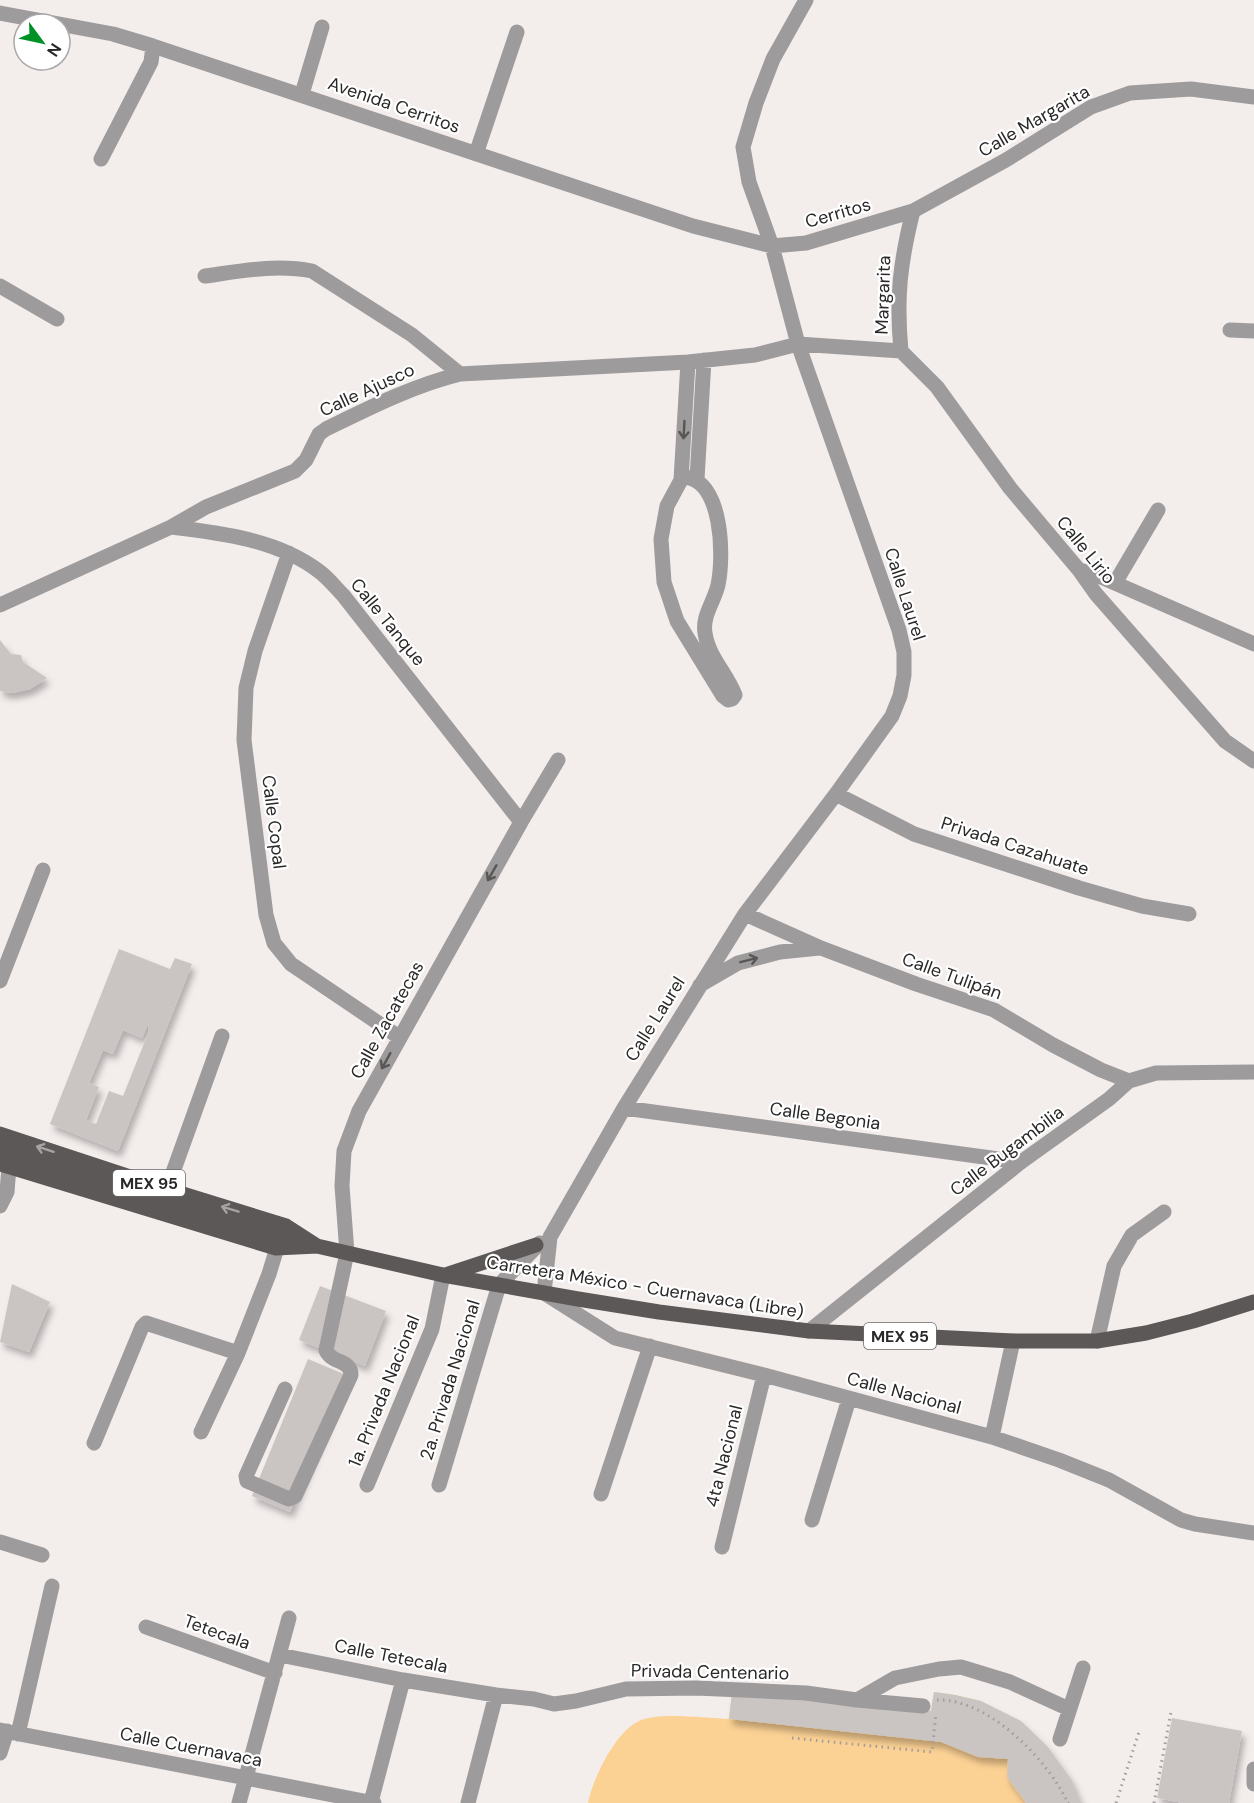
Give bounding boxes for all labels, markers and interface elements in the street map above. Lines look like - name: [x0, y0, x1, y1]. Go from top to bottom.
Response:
- north arrow: [12, 12, 72, 72]
- text: N: [42, 39, 66, 61]
- street label: Avenida Cerritos: [325, 71, 463, 139]
- street label: Calle Margarita: [974, 79, 1094, 163]
- street label: Cerritos: [802, 192, 874, 234]
- street label: Margarita: [870, 255, 896, 335]
- street label: Calle Ajusco: [316, 357, 418, 423]
- one-way arrow: [678, 419, 689, 439]
- street label: Calle Lirio: [1051, 511, 1121, 589]
- street label: Calle Laurel: [879, 545, 931, 643]
- street label: Calle Tanque: [345, 573, 431, 671]
- street label: Calle Copal: [256, 774, 292, 870]
- street label: Privada Cazahuate: [938, 811, 1092, 881]
- one-way arrow: [486, 864, 498, 881]
- street label: Calle Tulipán: [899, 947, 1005, 1005]
- one-way arrow: [740, 954, 759, 965]
- street label: Calle Zacatecas: [345, 957, 429, 1083]
- street label: Calle Laurel: [619, 972, 691, 1066]
- one-way arrow: [380, 1052, 392, 1069]
- street label: Calle Begonia: [768, 1096, 882, 1136]
- street label: Calle Bugambilia: [945, 1100, 1069, 1202]
- one-way arrow: [36, 1143, 55, 1154]
- road number: MEX 95: [113, 1170, 185, 1196]
- one-way arrow: [221, 1203, 240, 1214]
- street label: Carretera México - Cuernavaca (Libre): [485, 1250, 805, 1324]
- street label: 2a. Privada Nacional: [414, 1297, 486, 1463]
- street label: 1a. Privada Nacional: [343, 1312, 425, 1470]
- road number: MEX 95: [864, 1323, 936, 1349]
- street label: Calle Nacional: [844, 1366, 964, 1420]
- street label: 4ta Nacional: [700, 1403, 748, 1509]
- street label: Tetecala: [180, 1609, 254, 1655]
- street label: Calle Tetecala: [332, 1633, 450, 1679]
- street label: Privada Centenario: [631, 1659, 789, 1685]
- street label: Calle Cuernavaca: [118, 1721, 264, 1773]

